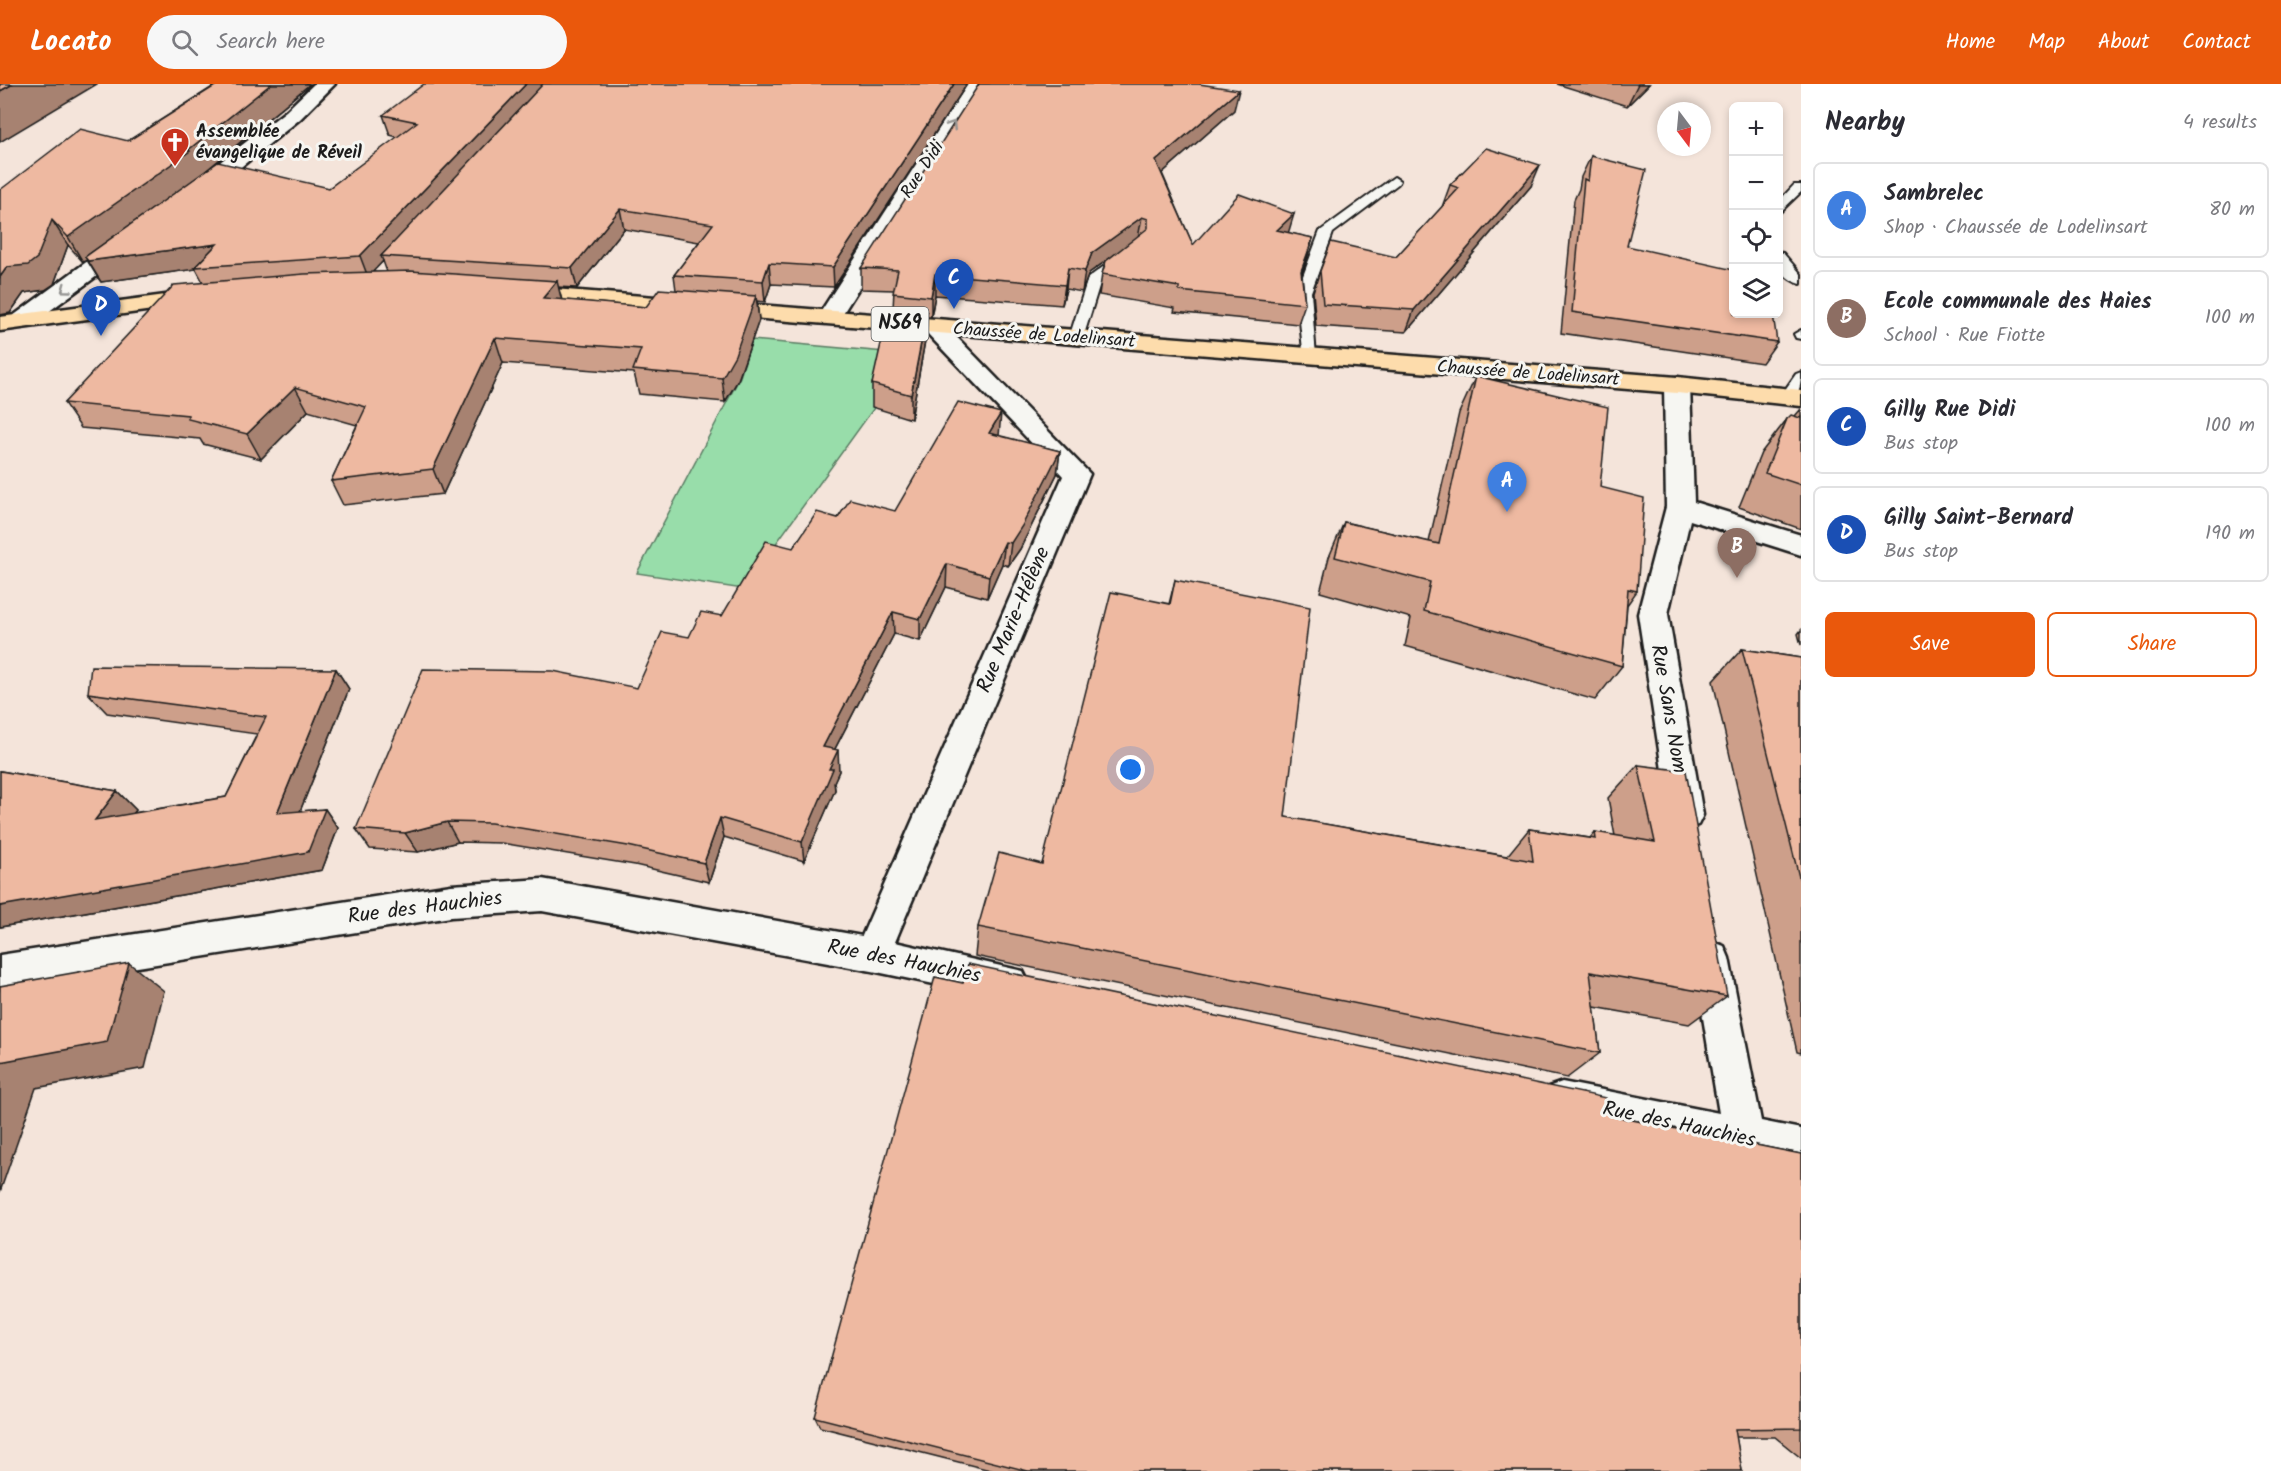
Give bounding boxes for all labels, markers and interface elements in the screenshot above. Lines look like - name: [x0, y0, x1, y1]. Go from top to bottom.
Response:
- search box: [147, 15, 567, 69]
- text: Locato: [30, 20, 111, 65]
- text: Search here: [216, 25, 325, 60]
- icon: search: [168, 26, 201, 59]
- text: Home: [1946, 26, 1995, 59]
- text: Map: [2028, 26, 2065, 59]
- text: About: [2098, 26, 2149, 59]
- text: Contact: [2182, 26, 2251, 59]
- north arrow: [1657, 102, 1711, 156]
- map controls: [1729, 102, 1783, 318]
- button: +: [1729, 102, 1783, 156]
- text: Nearby: [1825, 102, 1905, 144]
- text: 4 results: [2183, 107, 2257, 139]
- place label: Assemblée évangelique de Réveil: [196, 118, 362, 168]
- one-way arrow: [945, 121, 956, 132]
- church icon: Assemblée évangelique de Réveil: [159, 126, 191, 168]
- street label: Rue Didi: [894, 135, 953, 205]
- button: −: [1729, 156, 1783, 210]
- text: Sambrelec: [1884, 177, 1984, 212]
- text: A: [1840, 194, 1853, 226]
- text: 80 m: [2209, 194, 2255, 226]
- button: locate: [1729, 210, 1783, 264]
- text: Shop · Chaussée de Lodelinsart: [1884, 212, 2148, 244]
- pin: C: [934, 260, 974, 309]
- button: layers: [1729, 264, 1783, 318]
- one-way arrow: [60, 282, 71, 293]
- text: Ecole communale des Haies: [1884, 285, 2152, 320]
- pin: D: [82, 286, 120, 336]
- text: B: [1840, 302, 1853, 334]
- text: 100 m: [2205, 302, 2255, 334]
- road number: N569: [872, 307, 928, 341]
- street label: Chaussée de Lodelinsart: [952, 315, 1137, 357]
- text: School · Rue Fiotte: [1884, 320, 2045, 352]
- street label: Chaussée de Lodelinsart: [1436, 353, 1621, 395]
- text: Gilly Rue Didi: [1884, 393, 2016, 428]
- text: C: [1840, 410, 1853, 442]
- text: 100 m: [2205, 410, 2255, 442]
- text: Bus stop: [1884, 428, 1958, 460]
- pin: A: [1488, 462, 1526, 512]
- text: Gilly Saint-Bernard: [1884, 501, 2073, 536]
- text: D: [1840, 518, 1853, 550]
- text: 190 m: [2205, 518, 2255, 550]
- pin: B: [1718, 528, 1756, 578]
- text: Bus stop: [1884, 536, 1958, 568]
- street label: Rue Marie-Hélène: [968, 541, 1060, 698]
- button: Save: [1825, 612, 2035, 677]
- button: Share: [2047, 612, 2257, 677]
- street label: Rue Sans Nom: [1640, 642, 1696, 776]
- your location: [1116, 755, 1145, 784]
- street label: Rue des Hauchies: [346, 882, 504, 934]
- street label: Rue des Hauchies: [825, 931, 984, 993]
- street label: Rue des Hauchies: [1599, 1093, 1759, 1157]

